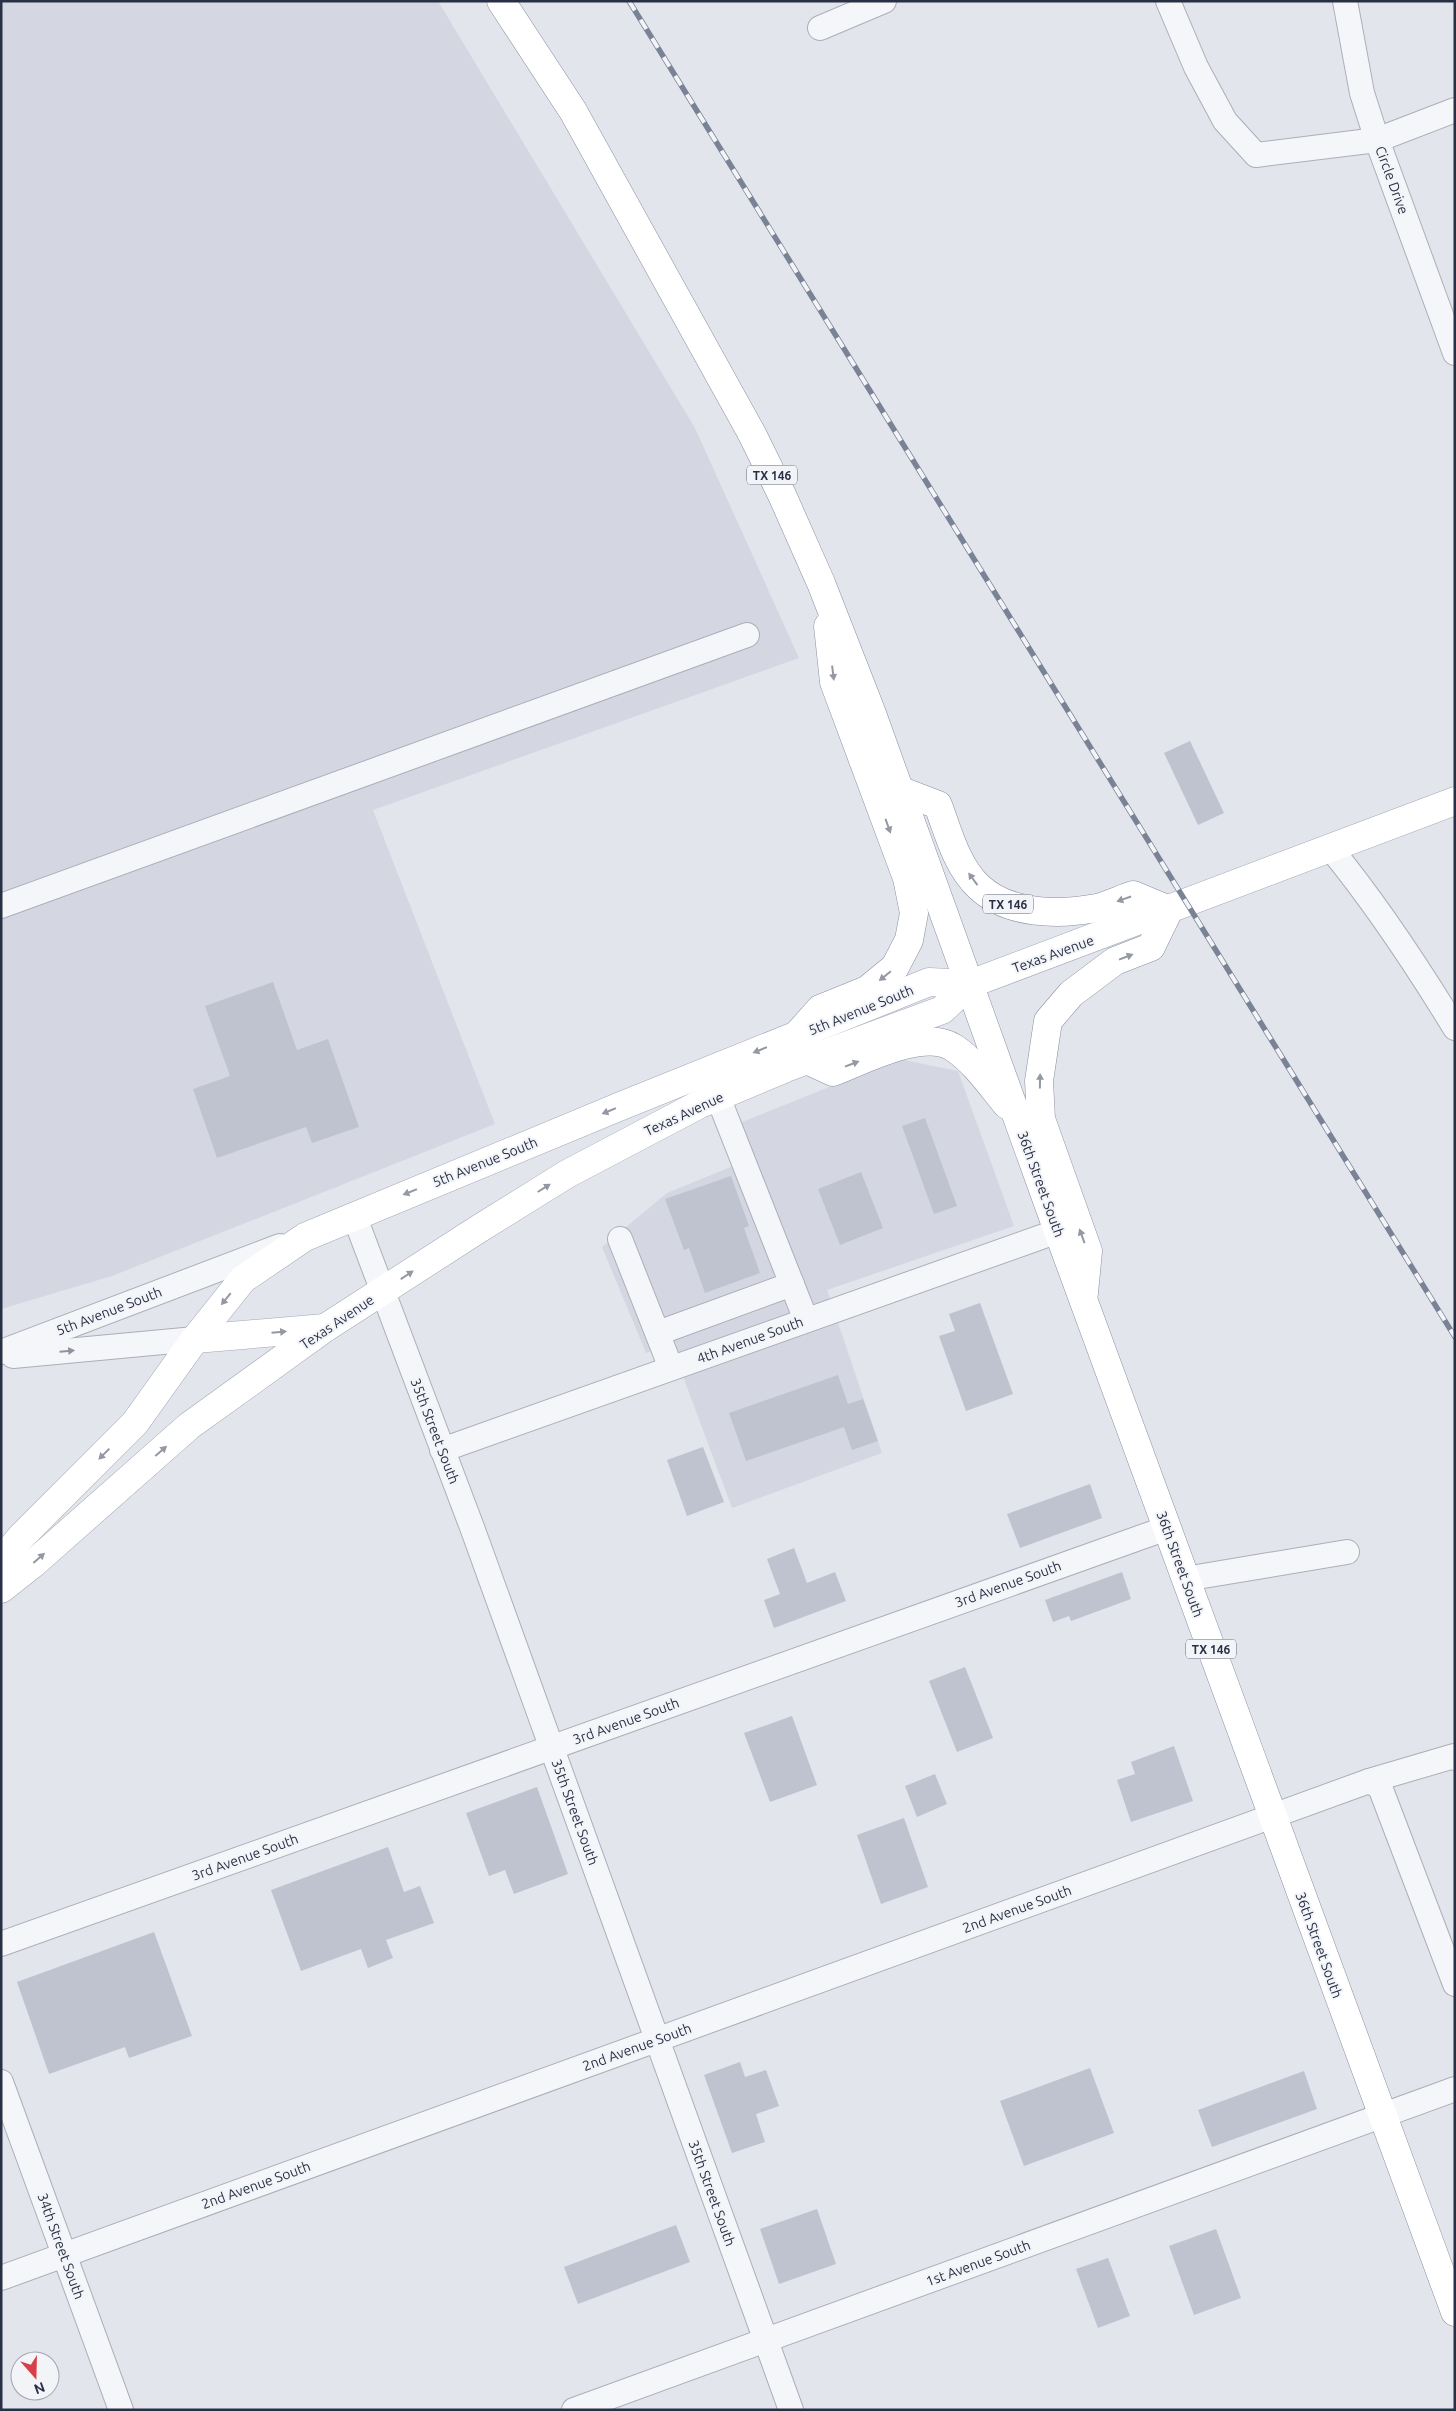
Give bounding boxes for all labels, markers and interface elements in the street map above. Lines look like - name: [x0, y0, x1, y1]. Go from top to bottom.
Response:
- street label: Circle Drive: [1372, 144, 1412, 216]
- road number: TX 146: [747, 466, 797, 484]
- one-way arrow: [829, 666, 837, 682]
- one-way arrow: [885, 819, 893, 833]
- one-way arrow: [967, 873, 978, 886]
- road number: TX 146: [983, 894, 1033, 914]
- one-way arrow: [1116, 895, 1131, 903]
- street label: Texas Avenue: [1010, 932, 1096, 976]
- one-way arrow: [1118, 953, 1133, 960]
- one-way arrow: [878, 970, 891, 981]
- street label: 5th Avenue South: [806, 982, 916, 1038]
- one-way arrow: [753, 1047, 767, 1055]
- one-way arrow: [845, 1060, 859, 1068]
- one-way arrow: [1036, 1073, 1044, 1089]
- street label: Texas Avenue: [642, 1089, 726, 1139]
- one-way arrow: [601, 1107, 616, 1115]
- street label: 36th Street South: [1014, 1129, 1068, 1239]
- street label: 5th Avenue South: [430, 1134, 540, 1190]
- one-way arrow: [538, 1184, 551, 1193]
- one-way arrow: [403, 1189, 417, 1197]
- one-way arrow: [1078, 1229, 1085, 1244]
- one-way arrow: [400, 1271, 414, 1280]
- street label: 5th Avenue South: [54, 1283, 164, 1339]
- street label: Texas Avenue: [297, 1291, 377, 1353]
- one-way arrow: [221, 1293, 232, 1306]
- street label: 4th Avenue South: [695, 1313, 805, 1367]
- one-way arrow: [271, 1328, 287, 1336]
- one-way arrow: [60, 1347, 76, 1355]
- street label: 35th Street South: [407, 1376, 463, 1486]
- one-way arrow: [155, 1445, 167, 1457]
- one-way arrow: [98, 1448, 110, 1460]
- street label: 36th Street South: [1153, 1509, 1207, 1619]
- one-way arrow: [33, 1553, 46, 1564]
- street label: 3rd Avenue South: [953, 1557, 1063, 1611]
- road number: TX 146: [1186, 1640, 1236, 1658]
- street label: 3rd Avenue South: [571, 1694, 681, 1748]
- street label: 35th Street South: [548, 1757, 602, 1867]
- street label: 3rd Avenue South: [190, 1830, 300, 1884]
- street label: 2nd Avenue South: [960, 1882, 1074, 1936]
- street label: 36th Street South: [1292, 1890, 1346, 2000]
- street label: 2nd Avenue South: [580, 2020, 694, 2074]
- street label: 35th Street South: [685, 2138, 739, 2248]
- street label: 2nd Avenue South: [199, 2158, 313, 2212]
- street label: 34th Street South: [34, 2191, 88, 2301]
- street label: 1st Avenue South: [924, 2237, 1032, 2289]
- north arrow: [10, 2351, 60, 2401]
- text: N: [32, 2379, 47, 2398]

